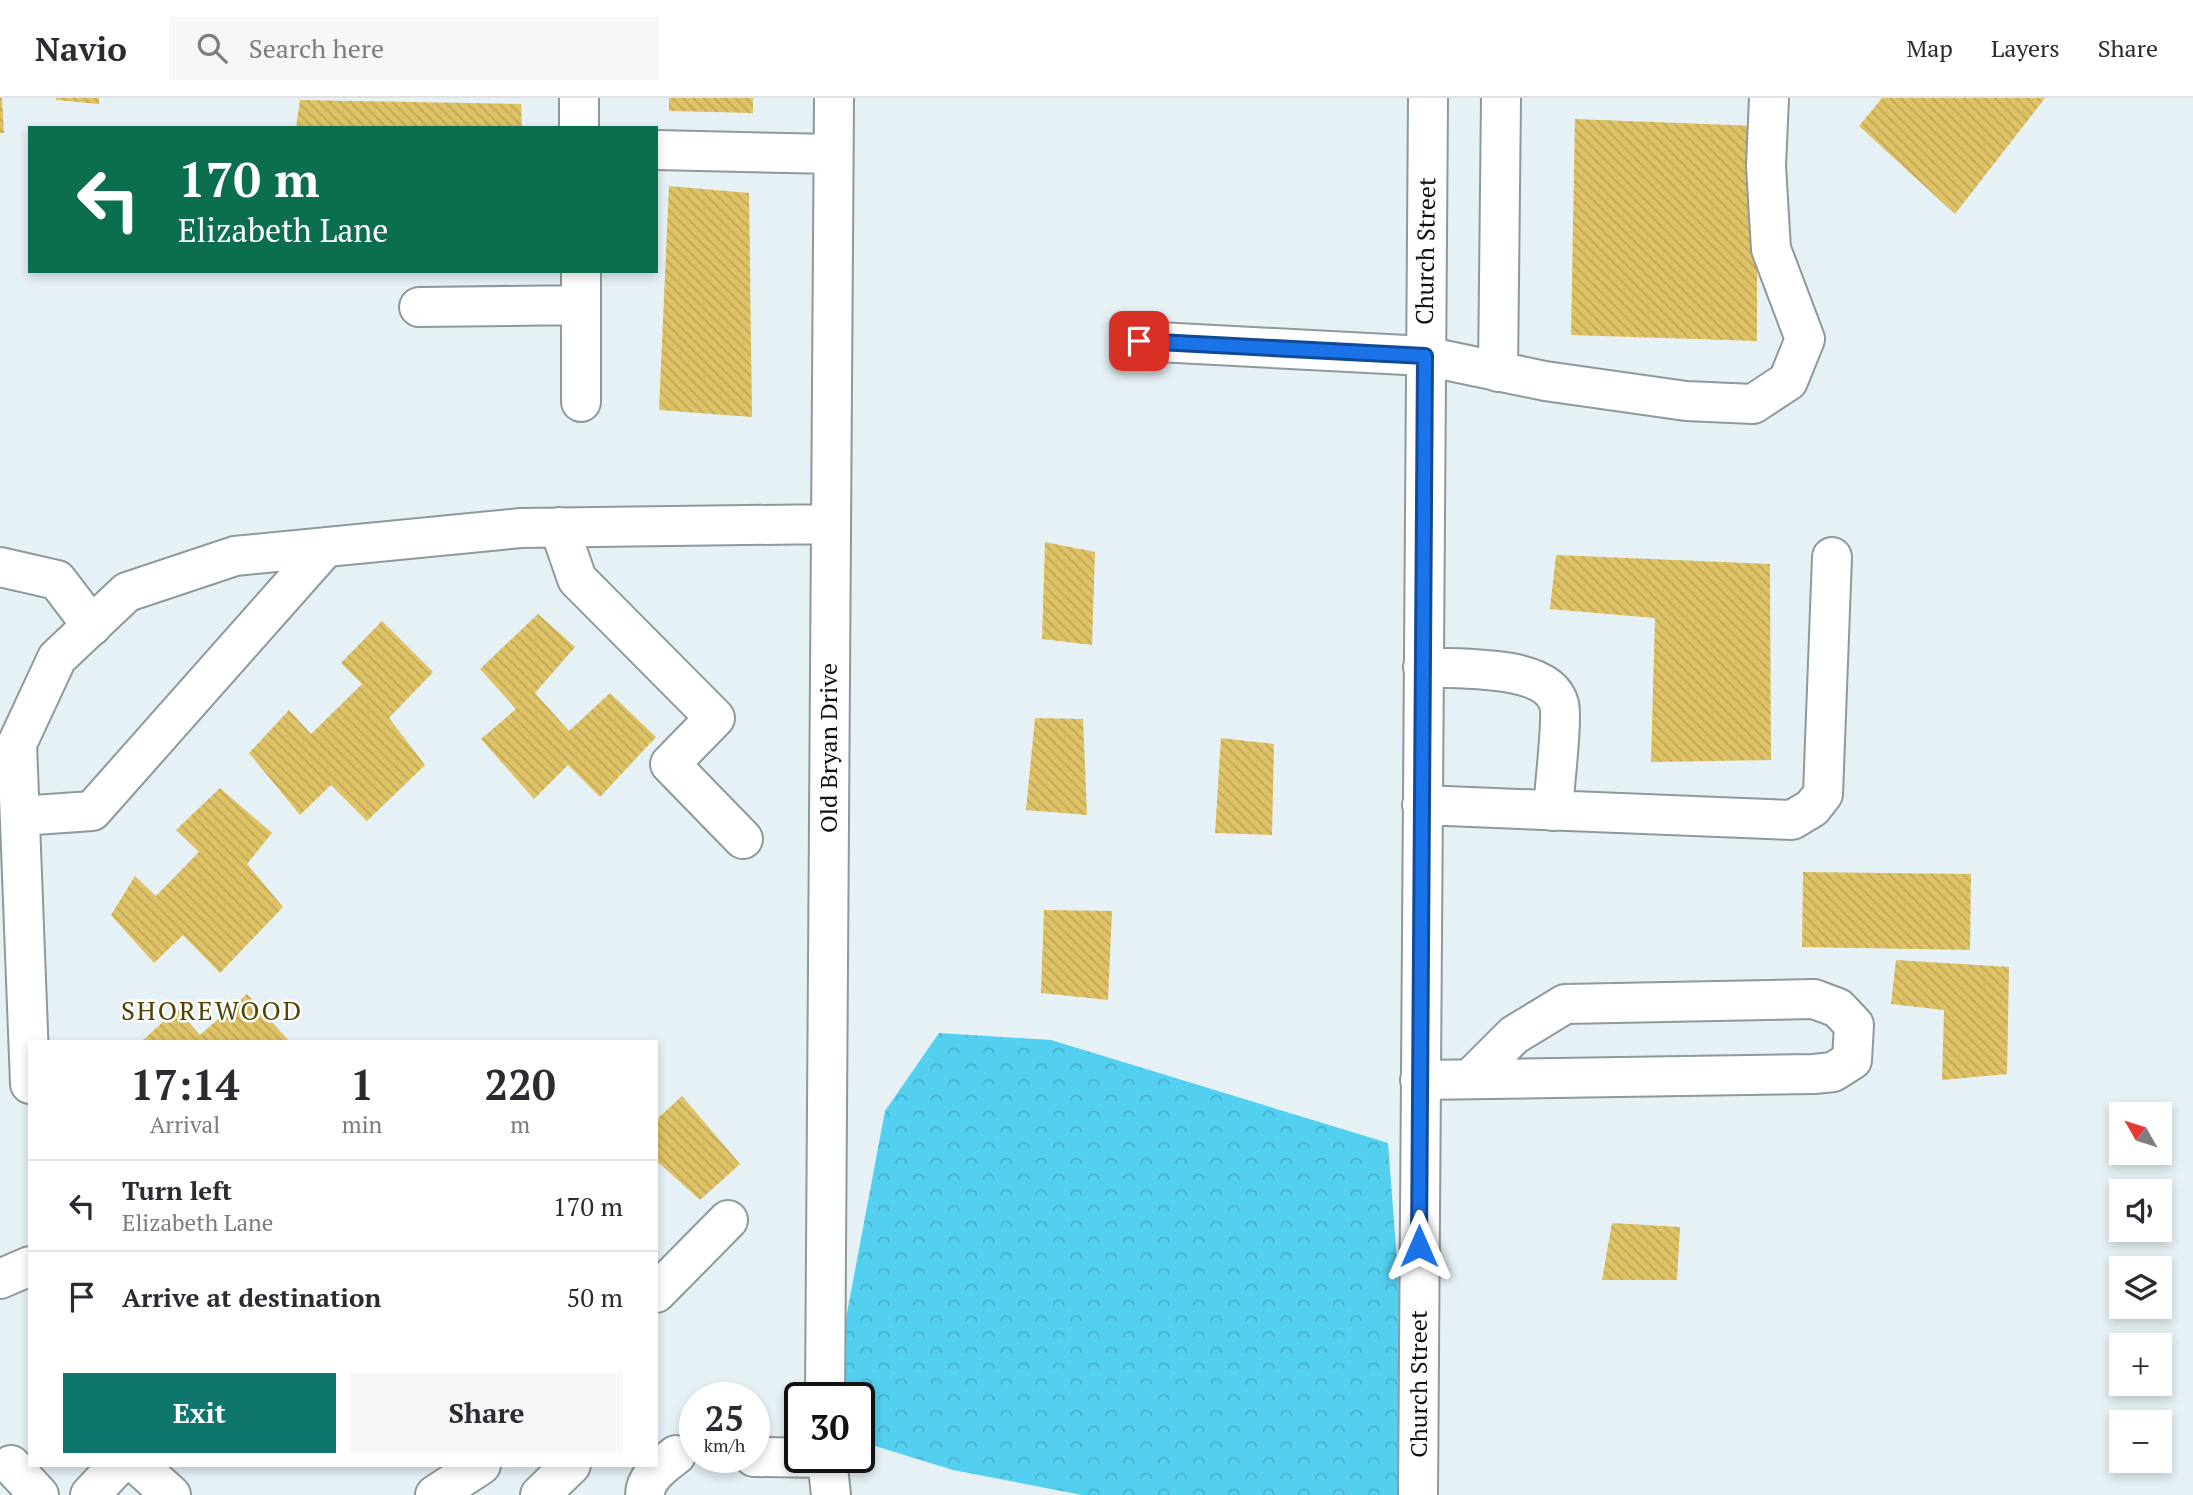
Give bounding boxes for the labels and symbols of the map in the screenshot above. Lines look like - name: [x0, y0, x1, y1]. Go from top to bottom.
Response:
- street label: Church Street: [1408, 177, 1442, 325]
- pin: [1109, 311, 1169, 371]
- street label: Old Bryan Drive: [812, 663, 844, 833]
- district label: SHOREWOOD: [121, 993, 303, 1027]
- north arrow: [2109, 1102, 2172, 1166]
- position arrow: [1382, 1209, 1456, 1283]
- street label: Church Street: [1402, 1310, 1434, 1458]
- speed limit sign: 30: [784, 1382, 875, 1473]

